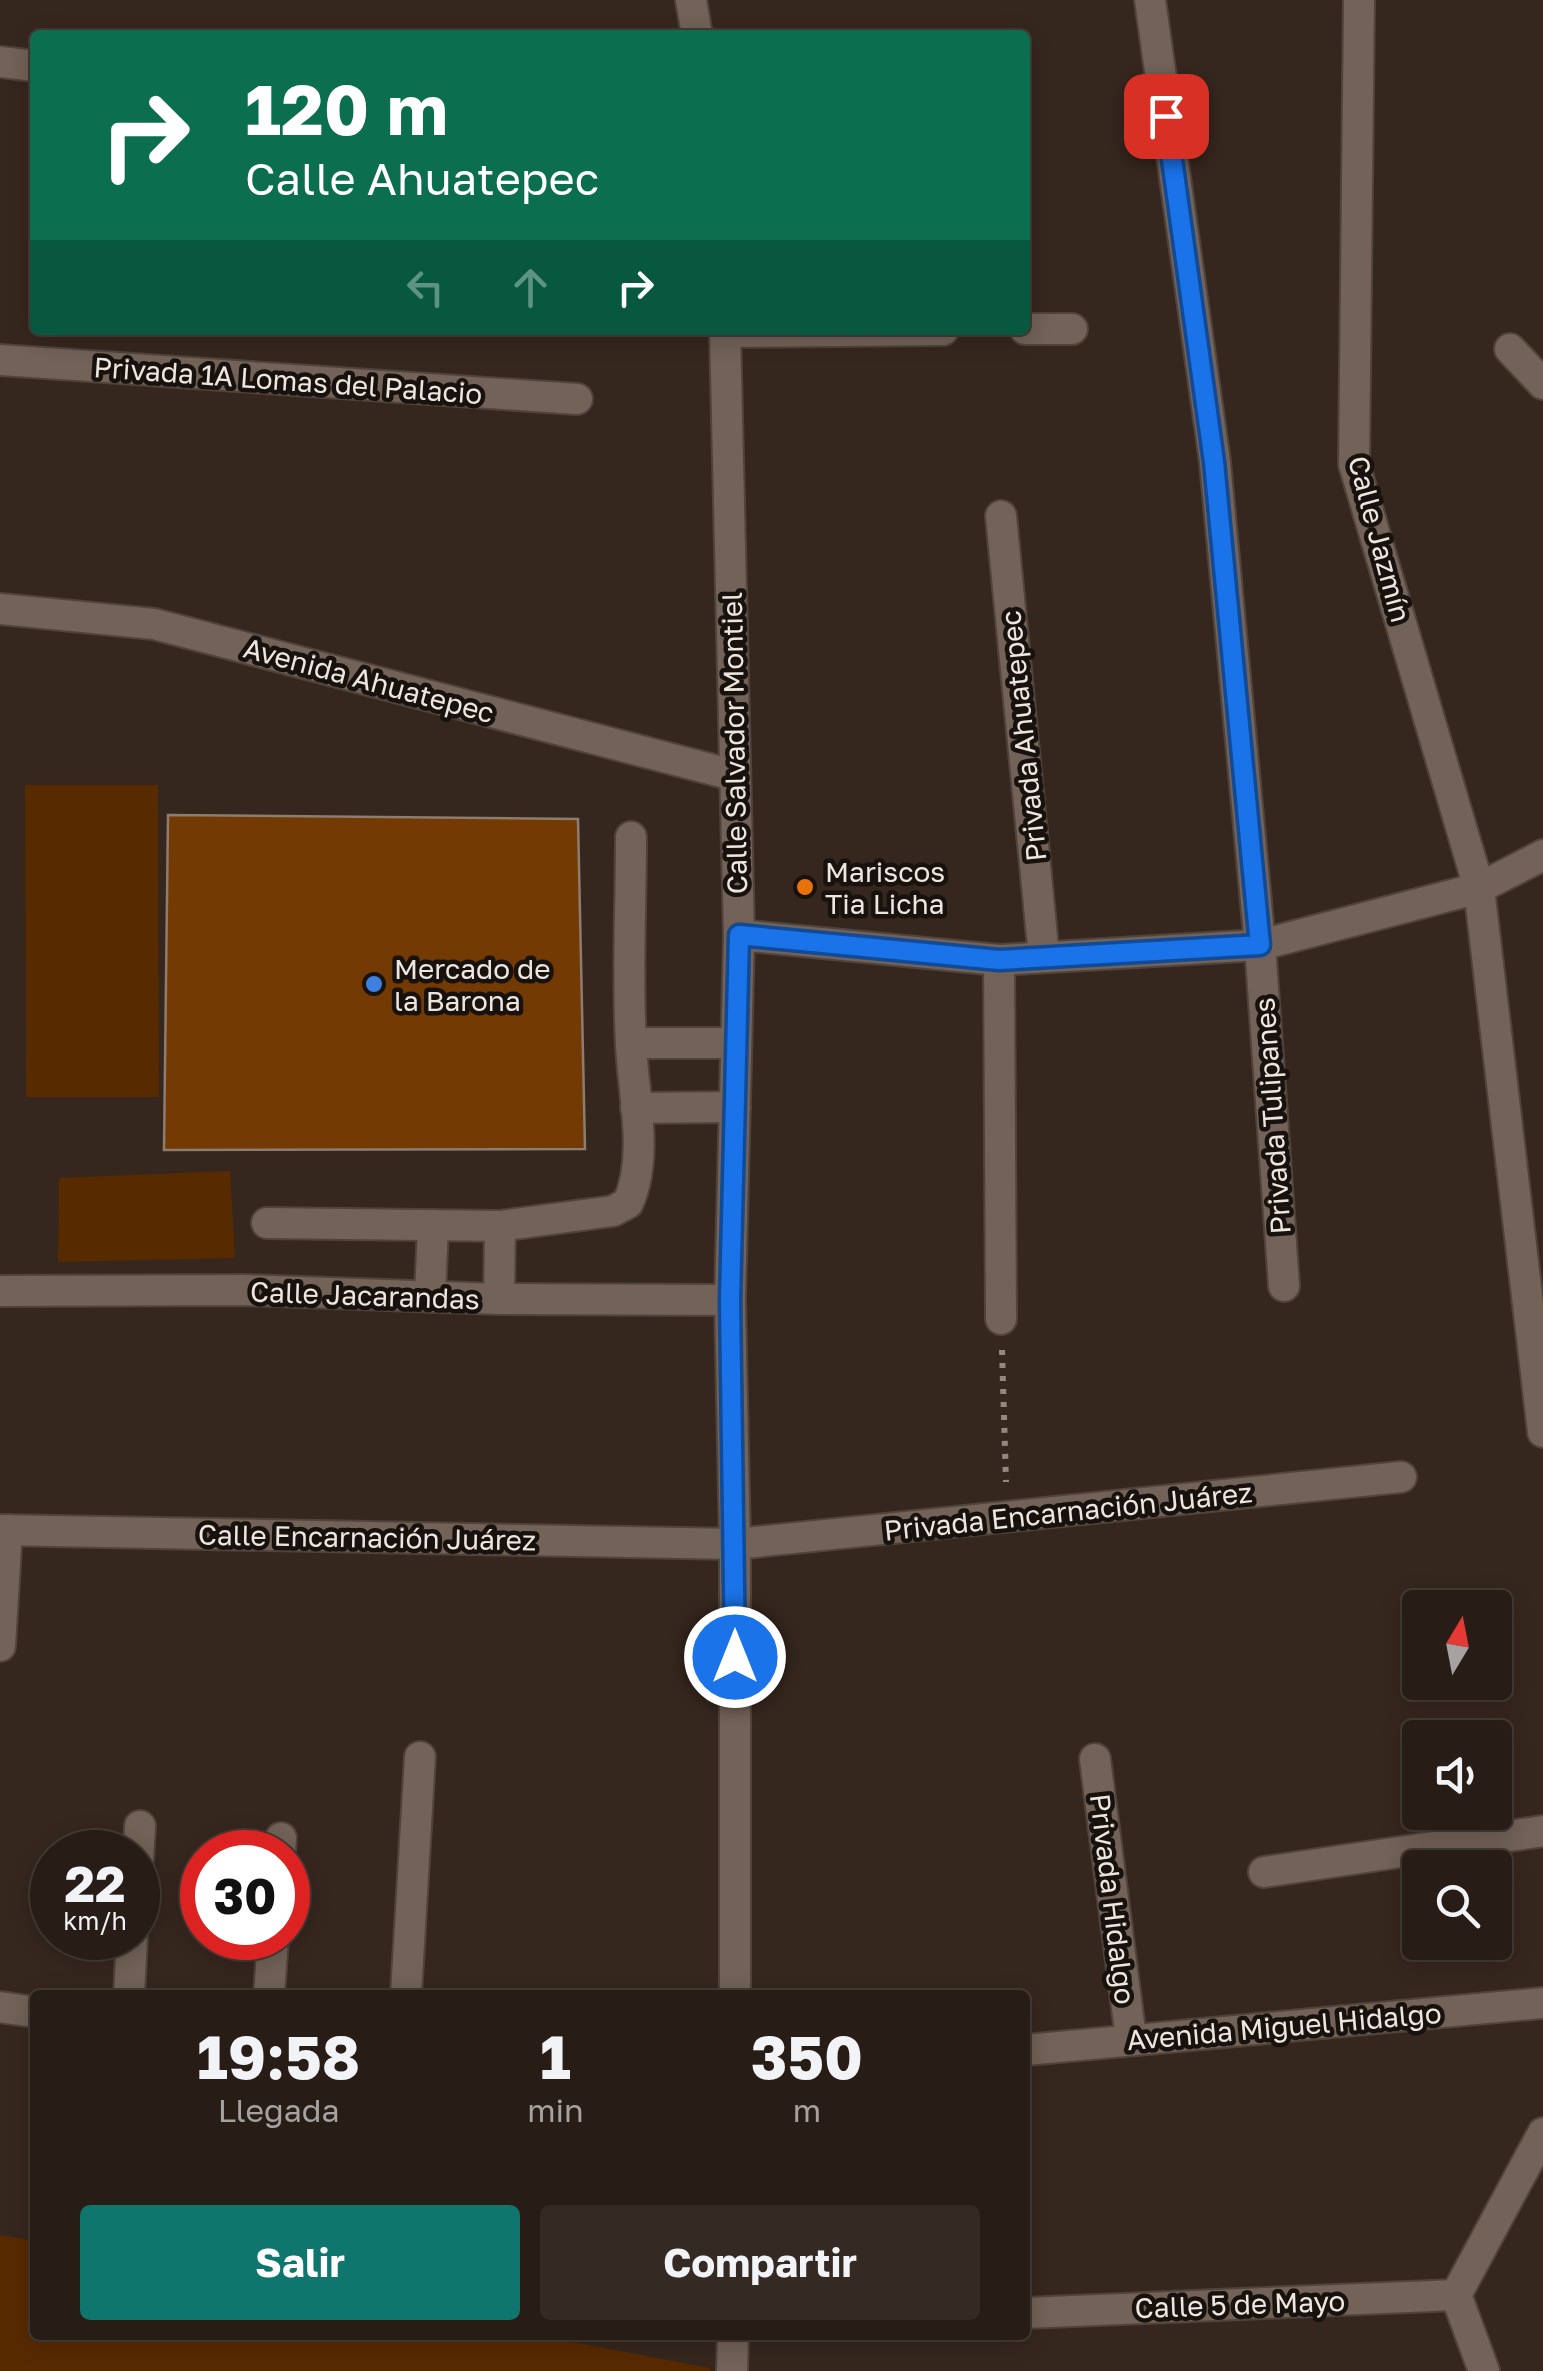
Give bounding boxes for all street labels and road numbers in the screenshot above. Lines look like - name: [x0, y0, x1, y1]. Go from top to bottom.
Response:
- street label: Privada 1A Lomas del Palacio: [93, 350, 483, 410]
- street label: Calle Jazmín: [1342, 452, 1418, 626]
- street label: Calle Salvador Montiel: [715, 592, 753, 894]
- street label: Privada Ahuatepec: [993, 609, 1053, 863]
- street label: Avenida Ahuatepec: [240, 631, 498, 729]
- street label: Privada Tulipanes: [1247, 997, 1297, 1235]
- street label: Calle Jacarandas: [250, 1275, 480, 1315]
- street label: Privada Encarnación Juárez: [882, 1475, 1254, 1547]
- street label: Calle Encarnación Juárez: [198, 1518, 536, 1556]
- street label: Privada Hidalgo: [1084, 1792, 1142, 2006]
- street label: Avenida Miguel Hidalgo: [1125, 1996, 1443, 2056]
- street label: Calle 5 de Mayo: [1134, 2284, 1346, 2324]

